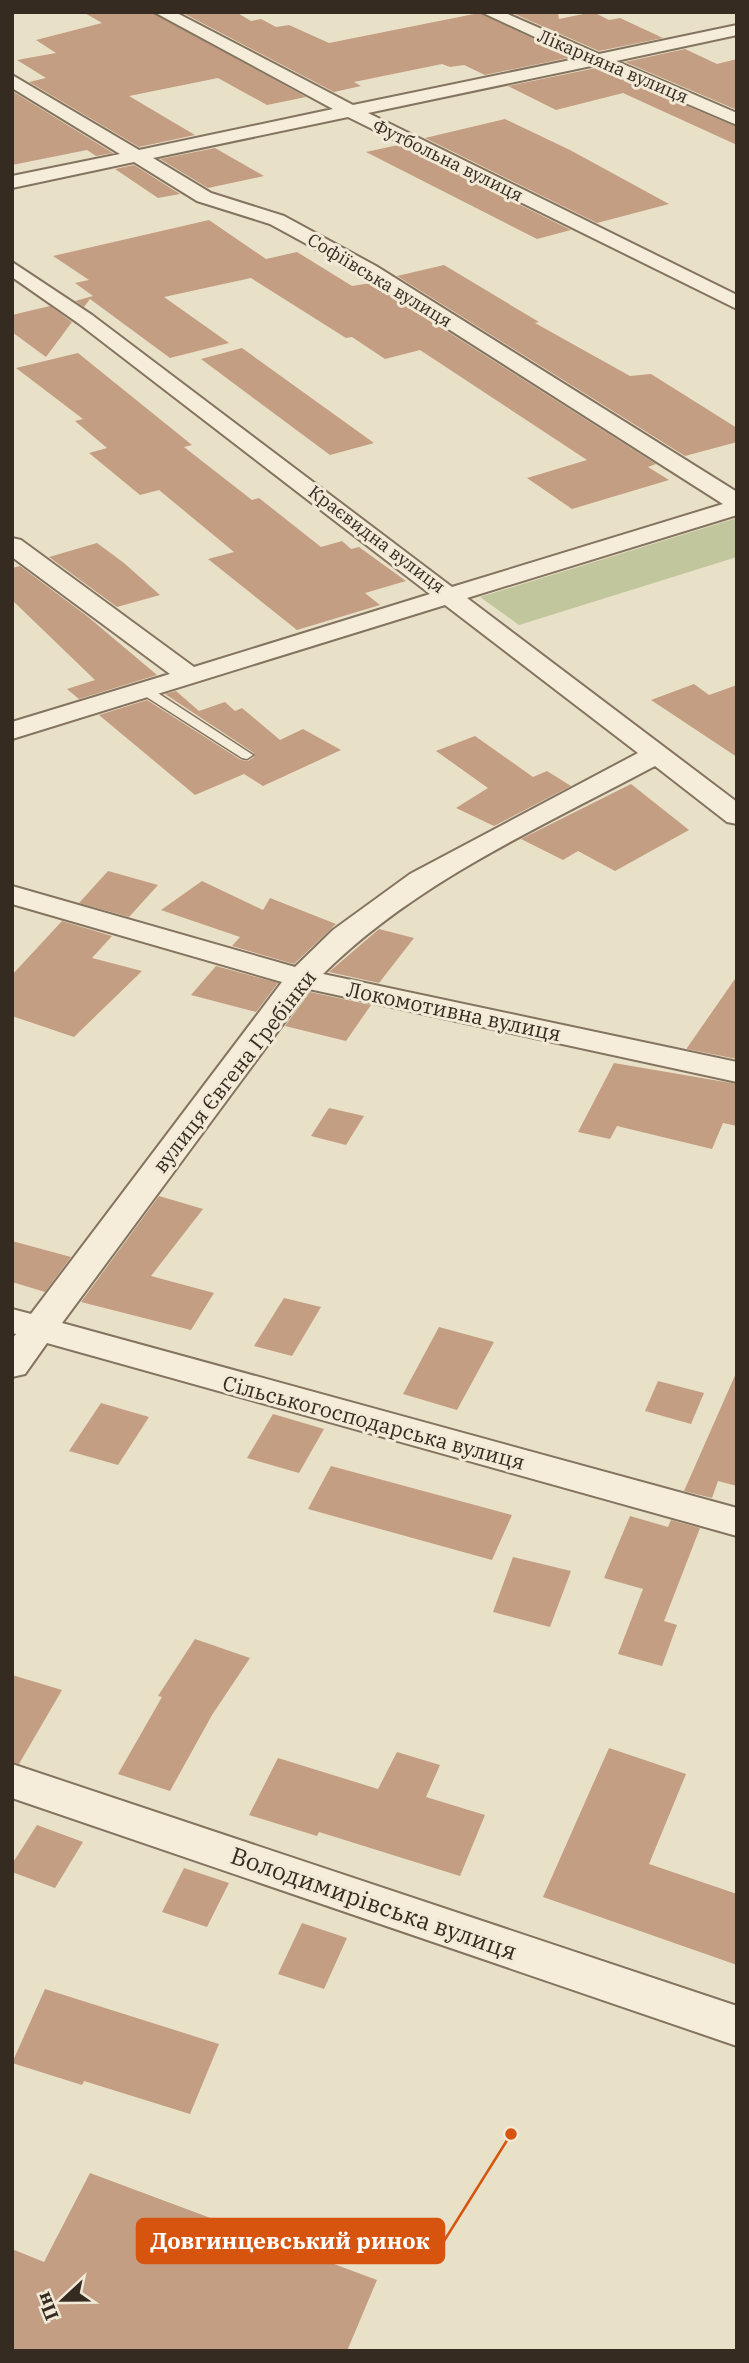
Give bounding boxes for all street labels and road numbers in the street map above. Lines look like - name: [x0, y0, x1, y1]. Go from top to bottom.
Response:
- street label: Лікарняна вулиця: [534, 24, 692, 108]
- street label: Футбольна вулиця: [369, 114, 527, 206]
- street label: Софіївська вулиця: [304, 228, 456, 332]
- street label: Краєвидна вулиця: [304, 480, 450, 598]
- street label: вулиця Євгена Гребінки: [146, 964, 322, 1178]
- street label: Локомотивна вулиця: [344, 975, 564, 1047]
- street label: Сільськогосподарська вулиця: [220, 1368, 528, 1476]
- street label: Володимирівська вулиця: [227, 1839, 521, 1967]

